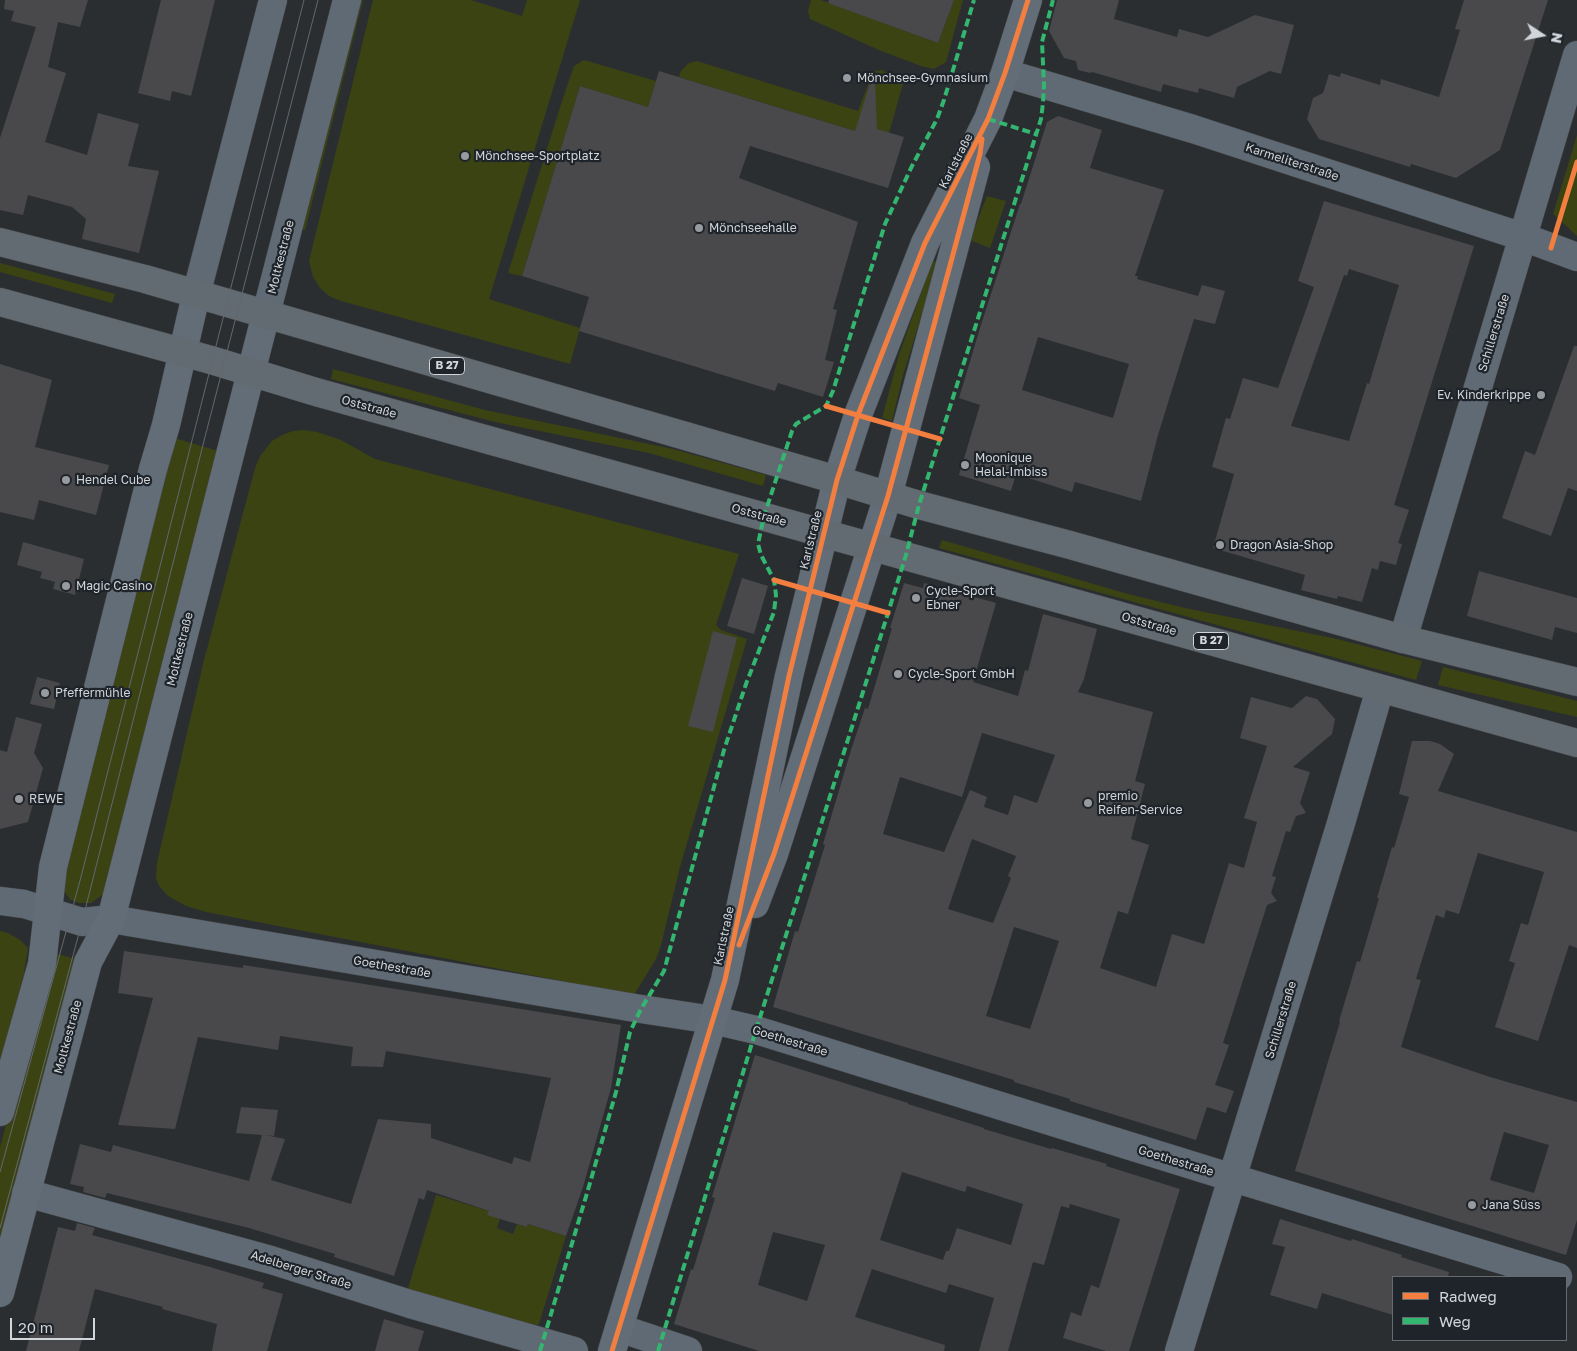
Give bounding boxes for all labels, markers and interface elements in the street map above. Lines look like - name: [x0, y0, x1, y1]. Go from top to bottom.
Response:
- north arrow: [1517, 10, 1567, 60]
- text: N: [1548, 31, 1567, 45]
- place label: Mönchsee-Gymnasium: [857, 71, 988, 85]
- marker: Mönchsee-Gymnasium: [841, 72, 853, 84]
- street label: Karlstraße: [936, 131, 976, 191]
- street label: Karmeliterstraße: [1244, 140, 1340, 184]
- place label: Mönchsee-Sportplatz: [475, 149, 600, 163]
- marker: Mönchsee-Sportplatz: [459, 150, 471, 162]
- street label: Moltkestraße: [265, 218, 297, 296]
- place label: Mönchseehalle: [709, 221, 797, 235]
- marker: Mönchseehalle: [693, 222, 705, 234]
- street label: Schillerstraße: [1475, 292, 1513, 374]
- road number: B 27: [430, 358, 464, 374]
- place label: Ev. Kinderkrippe: [1437, 388, 1531, 402]
- marker: Ev. Kinderkrippe: [1535, 389, 1547, 401]
- street label: Oststraße: [340, 393, 398, 421]
- place label: Moonique Helal-Imbiss: [975, 451, 1047, 479]
- marker: Moonique Helal-Imbiss: [959, 459, 971, 471]
- place label: Hendel Cube: [76, 473, 150, 487]
- marker: Hendel Cube: [60, 474, 72, 486]
- street label: Oststraße: [730, 501, 788, 529]
- street label: Karlstraße: [797, 509, 825, 571]
- place label: Dragon Asia-Shop: [1230, 538, 1333, 552]
- marker: Dragon Asia-Shop: [1214, 539, 1226, 551]
- place label: Magic Casino: [76, 579, 152, 593]
- marker: Magic Casino: [60, 580, 72, 592]
- place label: Cycle-Sport Ebner: [926, 584, 994, 612]
- marker: Cycle-Sport Ebner: [910, 592, 922, 604]
- street label: Oststraße: [1120, 609, 1178, 639]
- street label: Moltkestraße: [164, 610, 196, 688]
- road number: B 27: [1194, 632, 1228, 649]
- place label: Cycle-Sport GmbH: [908, 667, 1015, 681]
- marker: Cycle-Sport GmbH: [892, 668, 904, 680]
- place label: Pfeffermühle: [55, 686, 130, 700]
- marker: Pfeffermühle: [39, 687, 51, 699]
- place label: premio Reifen-Service: [1098, 789, 1182, 817]
- place label: REWE: [29, 792, 63, 806]
- marker: REWE: [13, 793, 25, 805]
- marker: premio Reifen-Service: [1082, 797, 1094, 809]
- street label: Karlstraße: [711, 905, 737, 967]
- street label: Goethestraße: [352, 953, 432, 981]
- street label: Schillerstraße: [1262, 979, 1300, 1061]
- street label: Moltkestraße: [51, 999, 85, 1075]
- street label: Goethestraße: [751, 1023, 829, 1059]
- street label: Goethestraße: [1137, 1143, 1215, 1179]
- place label: Jana Süss: [1482, 1198, 1540, 1212]
- marker: Jana Süss: [1466, 1199, 1478, 1211]
- street label: Adelberger Straße: [249, 1248, 353, 1292]
- legend: [1392, 1276, 1567, 1341]
- text: Radweg: [1439, 1287, 1497, 1305]
- scale bar: [12, 1308, 98, 1340]
- text: Weg: [1439, 1312, 1471, 1330]
- text: 20 m: [18, 1318, 53, 1336]

